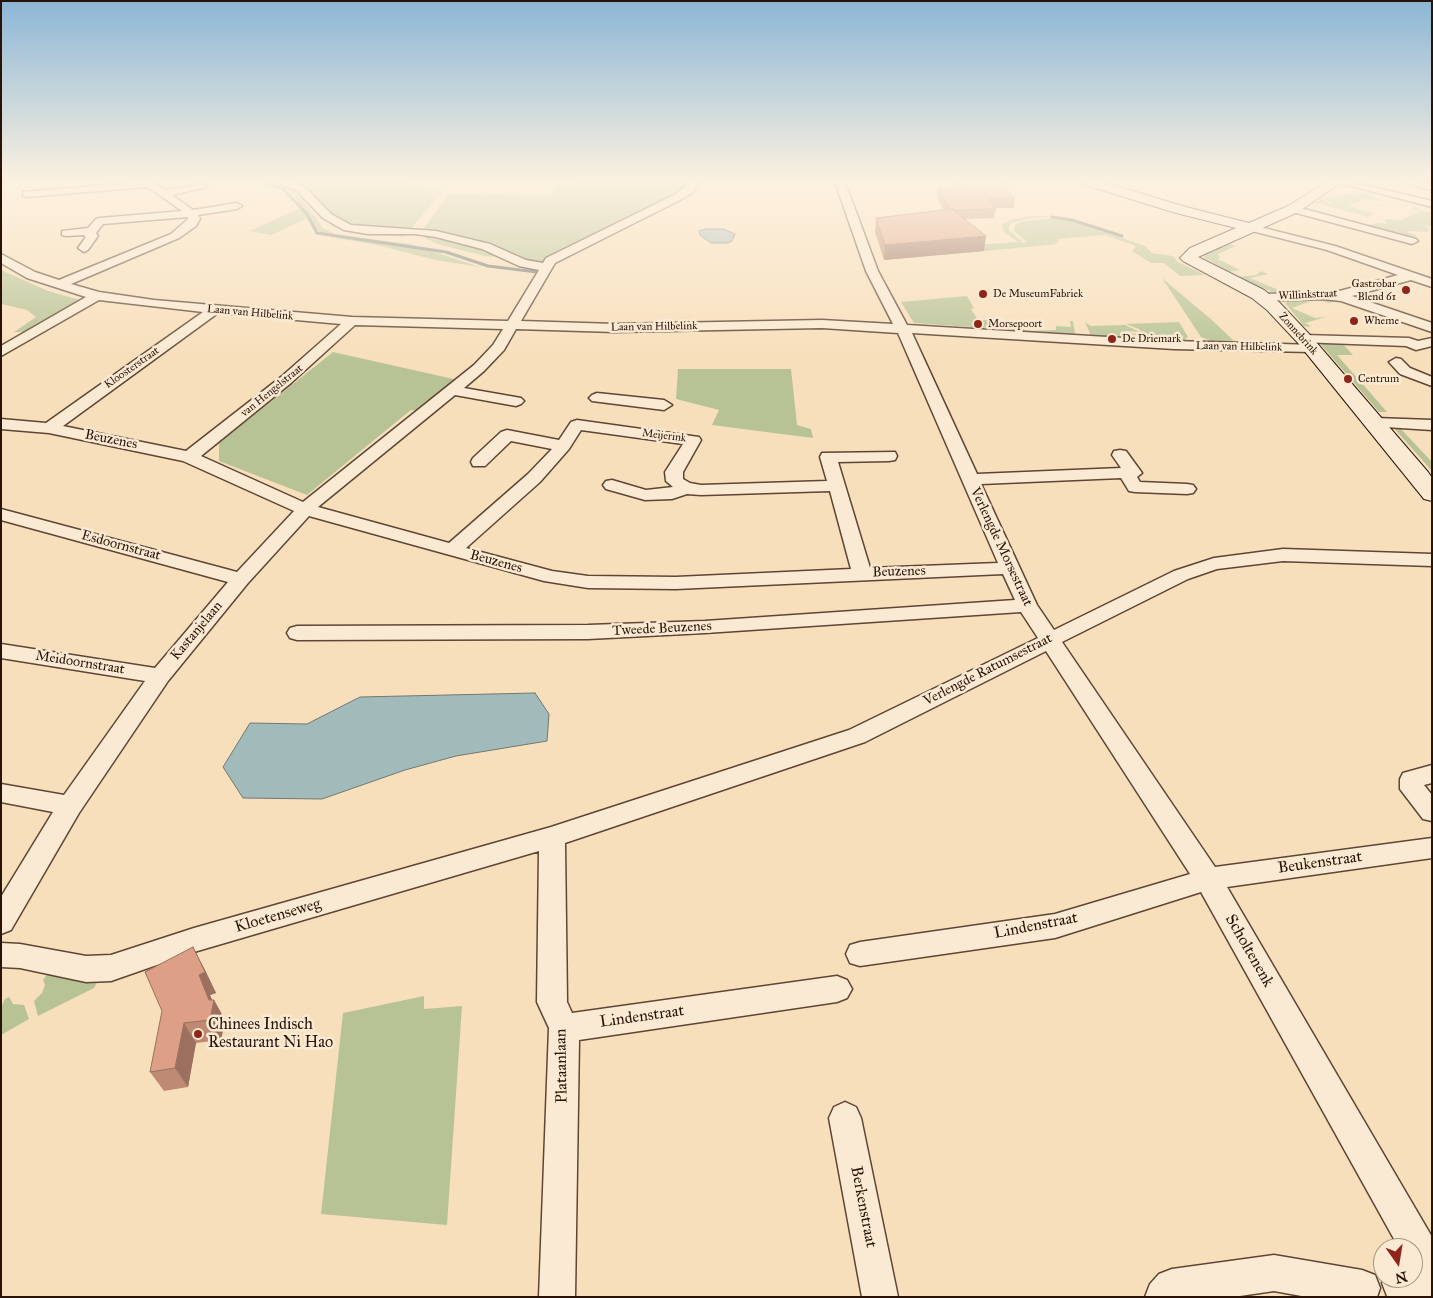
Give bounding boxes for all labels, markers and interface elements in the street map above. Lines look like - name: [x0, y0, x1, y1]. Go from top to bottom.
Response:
- place label: Gastrobar Blend 61: [1352, 277, 1396, 303]
- marker: Gastrobar Blend 61: [1400, 284, 1412, 296]
- place label: De MuseumFabriek: [993, 287, 1083, 301]
- street label: Willinkstraat: [1278, 287, 1338, 303]
- marker: De MuseumFabriek: [977, 288, 989, 300]
- street label: Laan van Hilbelink: [206, 303, 294, 323]
- street label: Zonnebrink: [1276, 310, 1320, 358]
- place label: Wheme: [1364, 314, 1399, 328]
- marker: Wheme: [1348, 315, 1360, 327]
- place label: Morsepoort: [988, 317, 1042, 331]
- marker: Morsepoort: [972, 318, 984, 330]
- street label: Laan van Hilbelink: [611, 320, 697, 334]
- place label: De Driemark: [1122, 332, 1181, 346]
- marker: De Driemark: [1106, 333, 1118, 345]
- street label: Laan van Hilbelink: [1196, 340, 1282, 354]
- street label: Kloosterstraat: [102, 344, 162, 392]
- street label: van Hengelstraat: [238, 362, 306, 420]
- place label: Centrum: [1358, 372, 1399, 386]
- marker: Centrum: [1342, 373, 1354, 385]
- street label: Beuzenes: [83, 427, 139, 453]
- street label: Meijerink: [641, 427, 687, 445]
- street label: Verlengde Morsestraat: [966, 485, 1036, 609]
- street label: Esdoornstraat: [80, 527, 162, 565]
- street label: Beuzenes: [468, 547, 524, 577]
- street label: Beuzenes: [872, 563, 926, 581]
- street label: Kastanjelaan: [167, 598, 227, 664]
- street label: Tweede Beuzenes: [612, 618, 712, 640]
- street label: Verlengde Ratumsestraat: [921, 630, 1055, 710]
- street label: Meidoornstraat: [34, 648, 126, 678]
- street label: Beukenstraat: [1277, 848, 1363, 878]
- street label: Kloetenseweg: [233, 895, 323, 937]
- street label: Lindenstraat: [992, 908, 1080, 944]
- street label: Scholtenenk: [1220, 911, 1278, 991]
- street label: Lindenstraat: [599, 1002, 685, 1032]
- place label: Chinees Indisch Restaurant Ni Hao: [208, 1015, 333, 1053]
- marker: Chinees Indisch Restaurant Ni Hao: [192, 1028, 204, 1040]
- street label: Plataanlaan: [552, 1029, 572, 1103]
- street label: Berkenstraat: [846, 1165, 880, 1249]
- north arrow: [1373, 1238, 1423, 1288]
- text: N: [1394, 1268, 1409, 1287]

